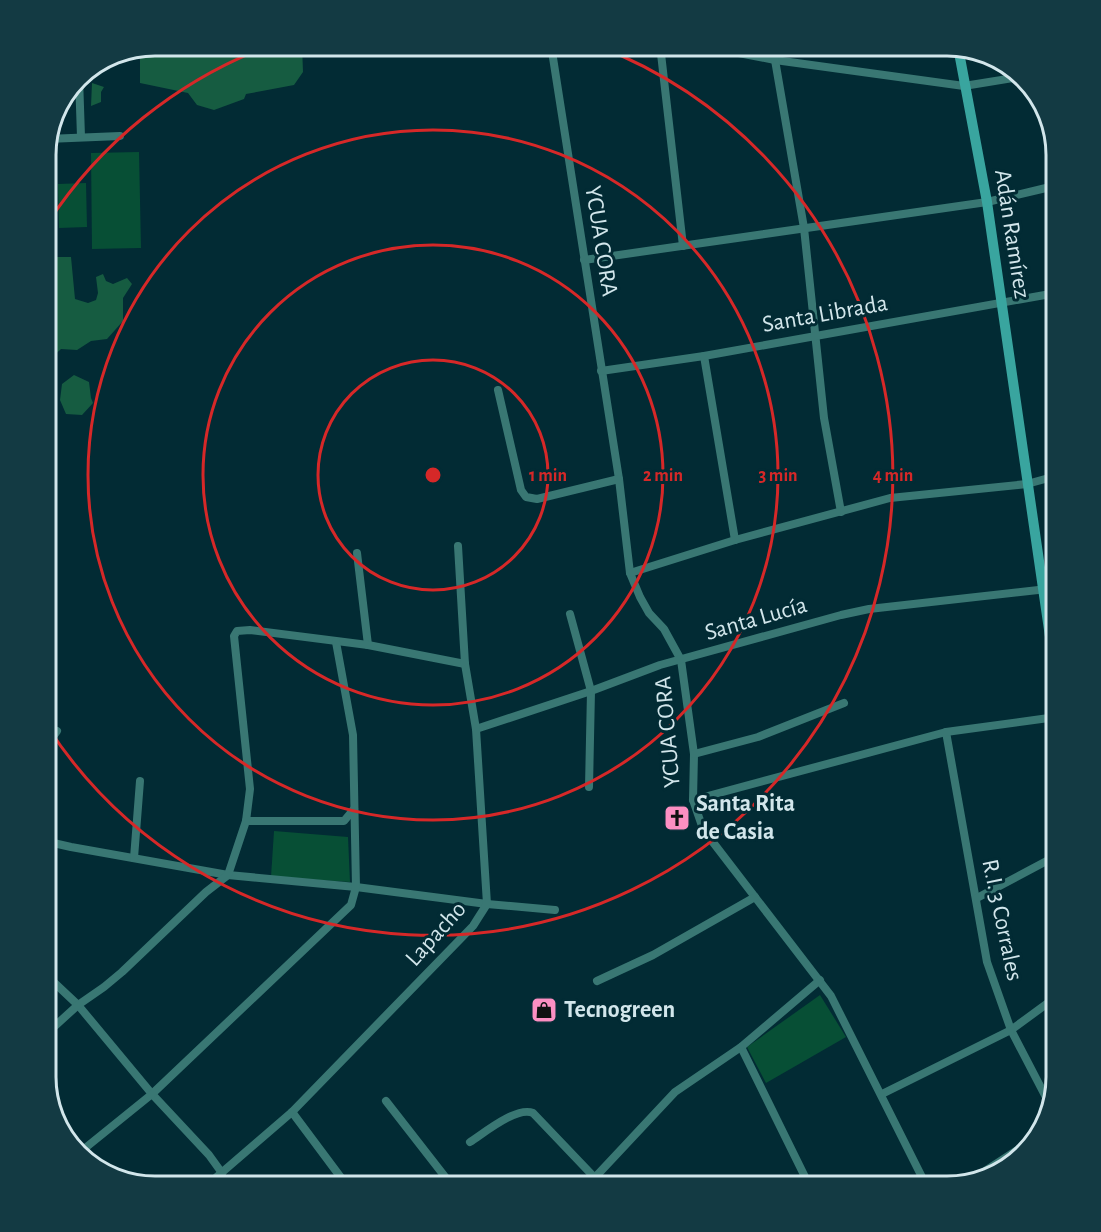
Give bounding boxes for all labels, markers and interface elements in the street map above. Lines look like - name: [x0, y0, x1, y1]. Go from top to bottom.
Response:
- street label: Adán Ramírez: [990, 168, 1034, 300]
- street label: YCUA CORA: [580, 184, 622, 298]
- street label: Santa Librada: [760, 291, 890, 337]
- centre of rings: [423, 465, 443, 485]
- text: 1 min: [529, 467, 567, 485]
- text: 2 min: [643, 467, 683, 485]
- text: 3 min: [758, 467, 798, 485]
- text: 4 min: [873, 467, 913, 485]
- street label: Santa Lucía: [702, 593, 810, 645]
- street label: YCUA CORA: [651, 675, 685, 789]
- place label: Santa Rita de Casia: [696, 792, 795, 844]
- church icon: Santa Rita de Casia: [662, 803, 692, 833]
- street label: R.I. 3 Corrales: [977, 857, 1027, 983]
- street label: Lapacho: [401, 897, 471, 971]
- shop icon: Tecnogreen: [529, 995, 559, 1025]
- place label: Tecnogreen: [564, 998, 675, 1022]

